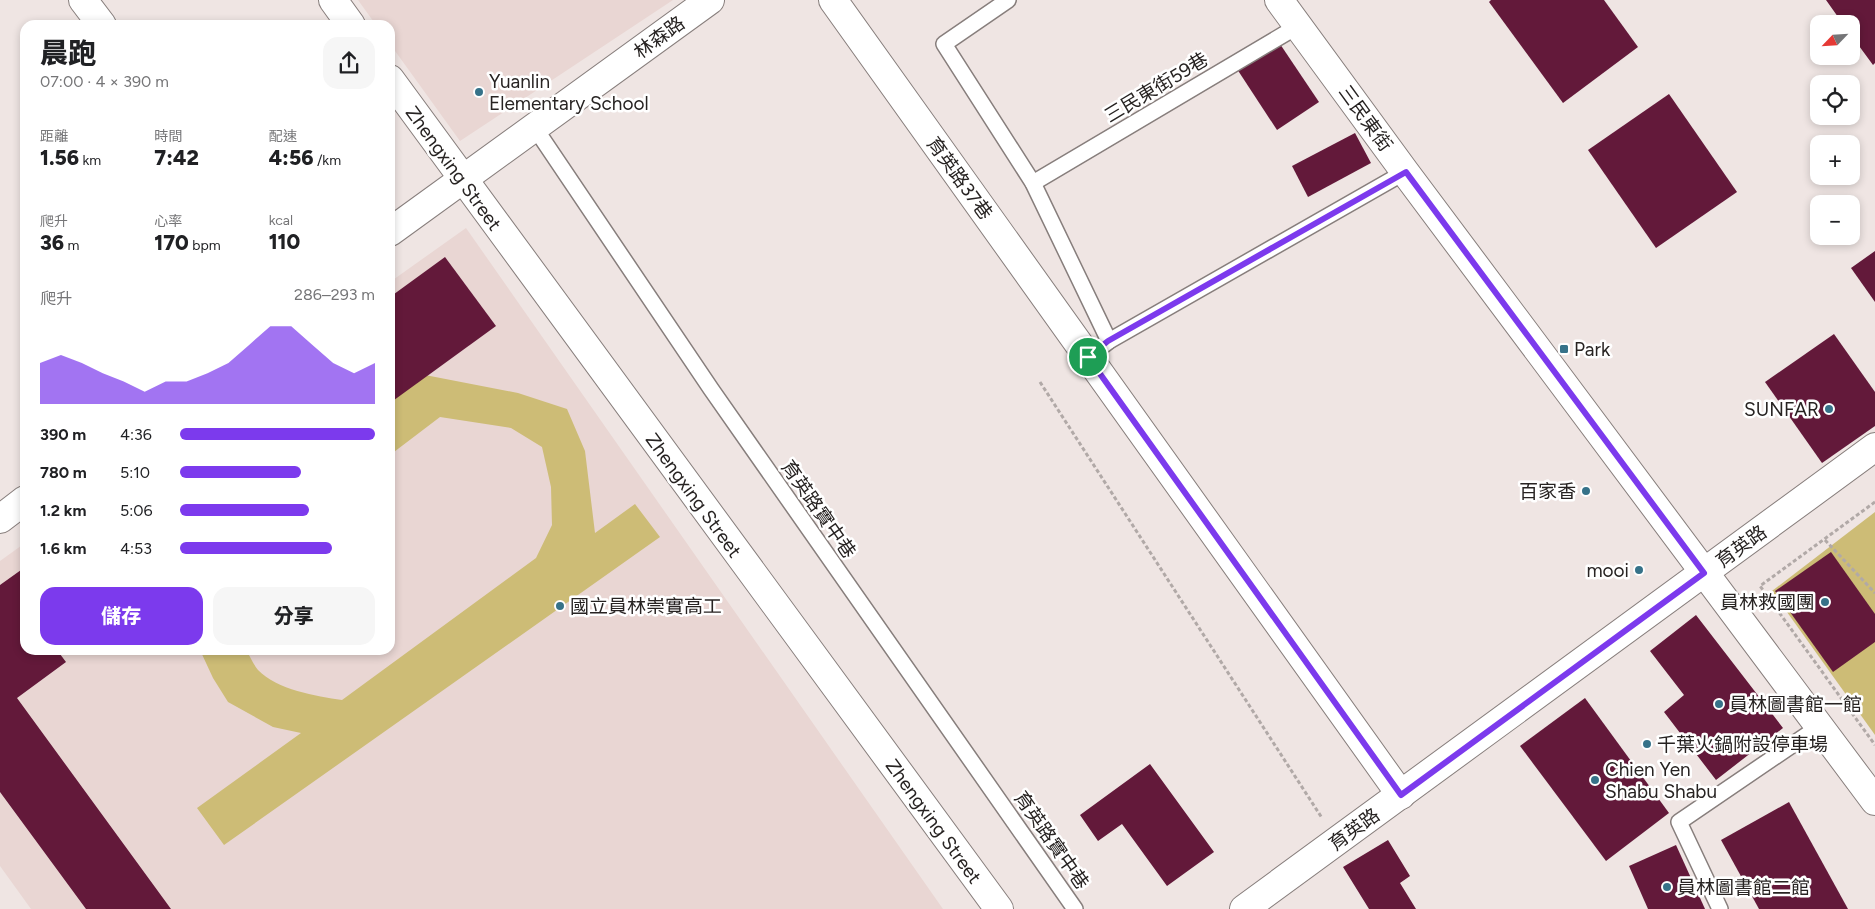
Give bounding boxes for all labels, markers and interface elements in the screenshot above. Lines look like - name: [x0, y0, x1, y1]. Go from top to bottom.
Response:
- street label: 林森路: [629, 11, 689, 63]
- north arrow: [1810, 15, 1860, 65]
- map controls: [1810, 15, 1860, 245]
- text: 晨跑: [40, 36, 96, 70]
- button: share: [323, 37, 375, 89]
- street label: 三民東街59巷: [1100, 48, 1212, 127]
- place label: Yuanlin Elementary School: [489, 70, 649, 115]
- text: 07:00 · 4 × 390 m: [40, 72, 169, 91]
- button: locate: [1810, 75, 1860, 125]
- street label: 三民東街: [1334, 81, 1397, 156]
- marker: Yuanlin Elementary School: [473, 86, 485, 98]
- street label: Zhengxing Street: [401, 102, 506, 235]
- text: 距離: [40, 128, 68, 145]
- text: 時間: [154, 128, 182, 145]
- text: 配速: [269, 128, 297, 145]
- street label: 育英路37巷: [922, 132, 997, 224]
- button: +: [1810, 135, 1860, 185]
- text: 1.56: [40, 145, 79, 170]
- text: 7:42: [154, 145, 199, 170]
- text: 4:56: [269, 145, 313, 170]
- text: km: [79, 152, 101, 169]
- text: /km: [313, 152, 341, 169]
- button: −: [1810, 195, 1860, 245]
- text: kcal: [269, 212, 293, 229]
- text: 爬升: [40, 213, 68, 230]
- text: 心率: [154, 213, 182, 230]
- text: 110: [269, 229, 300, 254]
- text: 36: [40, 230, 64, 255]
- text: 170: [154, 230, 189, 255]
- text: m: [64, 237, 79, 254]
- text: bpm: [189, 237, 221, 254]
- text: 286–293 m: [294, 285, 375, 304]
- text: 爬升: [40, 289, 72, 308]
- pin: [1067, 336, 1109, 378]
- place label: Park: [1574, 338, 1611, 361]
- icon: arrive: [1074, 343, 1102, 371]
- marker: Park: [1558, 343, 1570, 355]
- place label: SUNFAR: [1744, 398, 1819, 421]
- marker: SUNFAR: [1823, 403, 1835, 415]
- text: 390 m: [40, 425, 86, 444]
- text: 4:36: [120, 425, 152, 444]
- street label: Zhengxing Street: [641, 429, 746, 562]
- street label: 育英路實中巷: [776, 456, 861, 563]
- text: 780 m: [40, 463, 87, 482]
- text: 5:10: [120, 463, 150, 482]
- place label: 百家香: [1519, 480, 1576, 503]
- marker: 百家香: [1580, 485, 1592, 497]
- text: 1.2 km: [40, 501, 86, 520]
- text: 5:06: [120, 501, 153, 520]
- street label: 育英路: [1711, 520, 1771, 572]
- text: 1.6 km: [40, 539, 86, 558]
- text: 4:53: [120, 539, 152, 558]
- place label: mooi: [1586, 559, 1629, 582]
- marker: mooi: [1633, 564, 1645, 576]
- button: 儲存: [40, 587, 203, 645]
- button: 分享: [213, 587, 375, 645]
- place label: 員林救國團: [1720, 591, 1815, 614]
- place label: 國立員林崇實高工: [570, 595, 722, 618]
- marker: 員林救國團: [1819, 596, 1831, 608]
- marker: 國立員林崇實高工: [554, 600, 566, 612]
- place label: 員林圖書館一館: [1729, 693, 1862, 716]
- marker: 員林圖書館一館: [1713, 698, 1725, 710]
- place label: 千葉火鍋附設停車場: [1657, 733, 1828, 756]
- marker: 千葉火鍋附設停車場: [1641, 738, 1653, 750]
- street label: Zhengxing Street: [881, 755, 986, 888]
- place label: Chien Yen Shabu Shabu: [1605, 758, 1717, 803]
- marker: Chien Yen Shabu Shabu: [1589, 774, 1601, 786]
- street label: 育英路實中巷: [1009, 787, 1094, 894]
- street label: 育英路: [1324, 803, 1384, 855]
- place label: 員林圖書館二館: [1677, 876, 1810, 899]
- marker: 員林圖書館二館: [1661, 881, 1673, 893]

